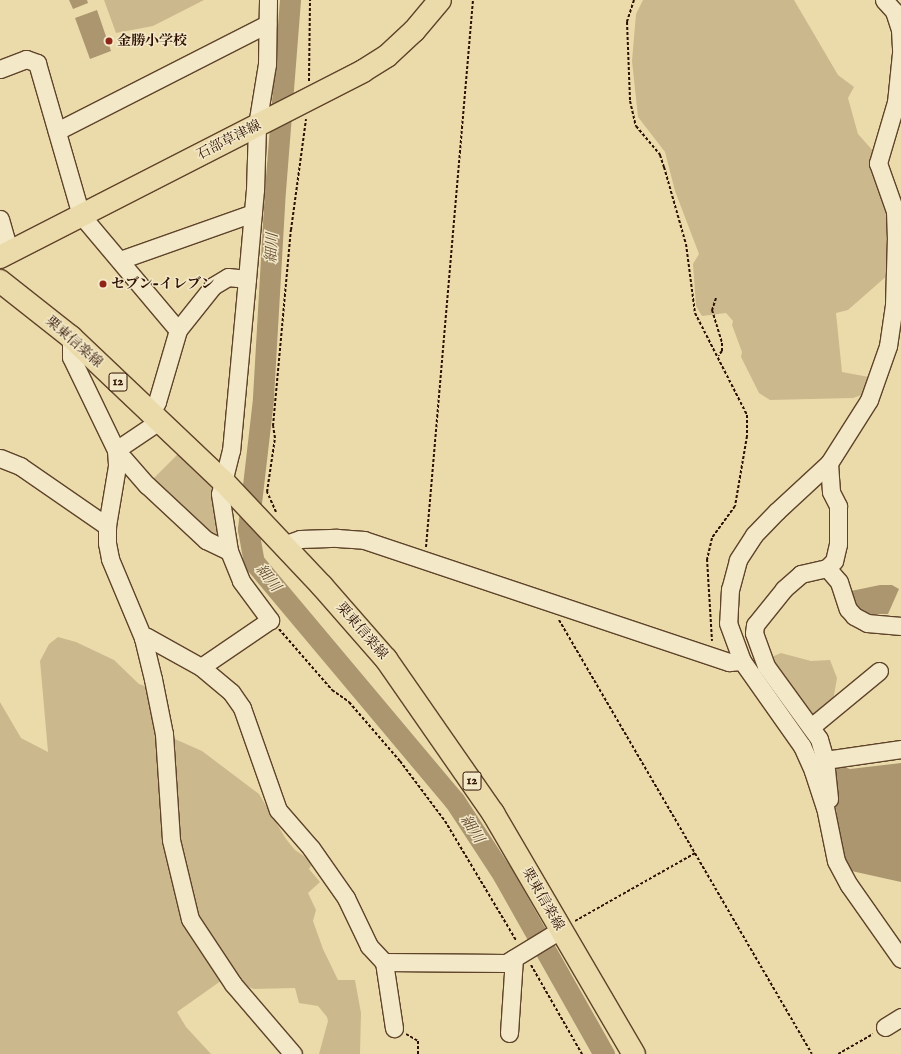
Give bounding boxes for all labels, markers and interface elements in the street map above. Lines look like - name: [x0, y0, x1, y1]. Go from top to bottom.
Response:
- place label: 金勝小学校: [117, 33, 187, 49]
- marker: 金勝小学校: [104, 36, 114, 46]
- street label: 石部草津線: [194, 117, 264, 163]
- water label: 細川: [262, 233, 282, 263]
- place label: セブン-イレブン: [111, 276, 216, 292]
- marker: セブン-イレブン: [98, 279, 108, 289]
- street label: 栗東信楽線: [42, 313, 106, 371]
- road number: 12: [108, 371, 128, 393]
- water label: 細川: [252, 561, 284, 595]
- street label: 栗東信楽線: [333, 599, 391, 663]
- road number: 12: [462, 770, 482, 792]
- water label: 細川: [456, 812, 488, 846]
- street label: 栗東信楽線: [518, 864, 568, 934]

